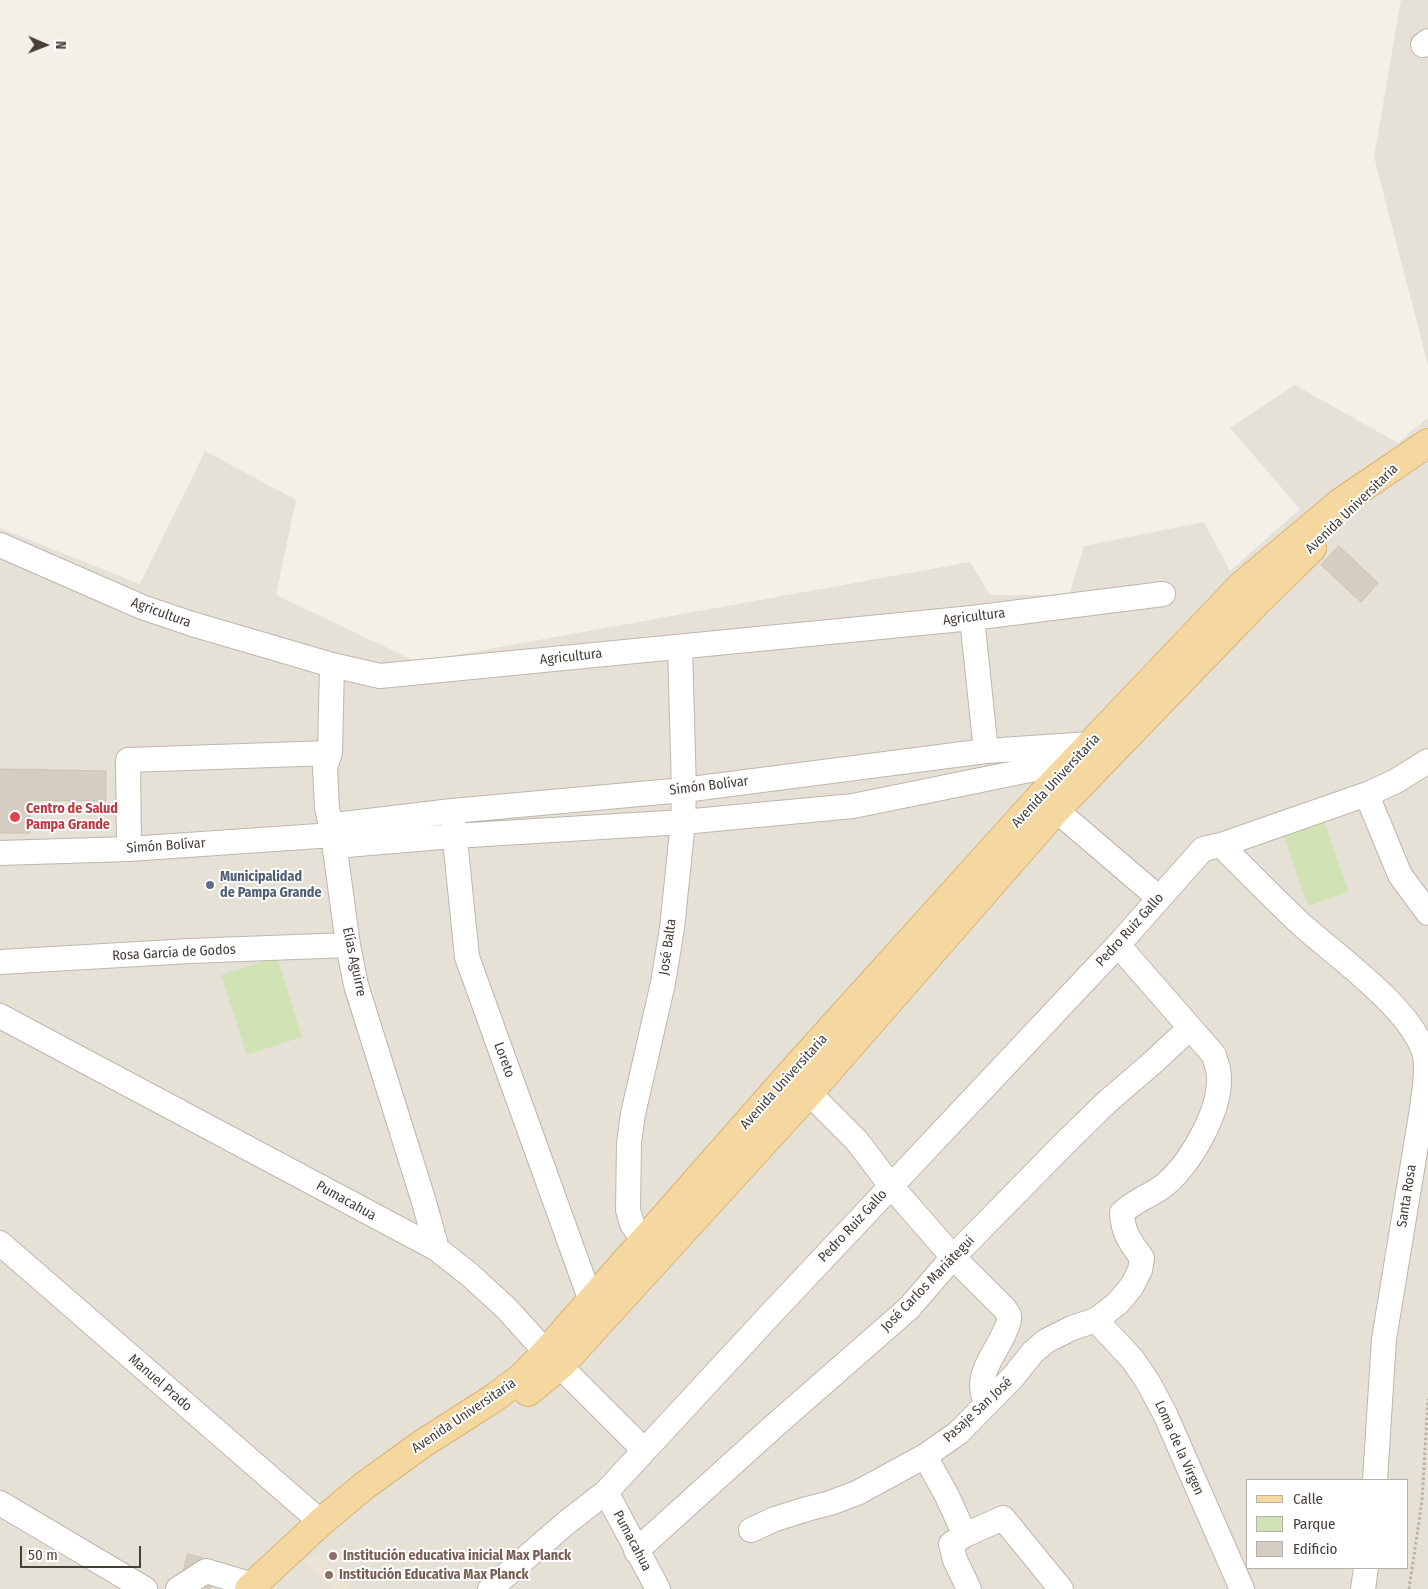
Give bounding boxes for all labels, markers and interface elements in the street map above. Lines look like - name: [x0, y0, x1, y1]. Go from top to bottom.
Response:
- north arrow: [20, 20, 70, 70]
- text: N: [52, 41, 69, 50]
- street label: Avenida Universitaria: [1302, 461, 1402, 557]
- street label: Agricultura: [129, 594, 193, 632]
- street label: Agricultura: [942, 605, 1006, 629]
- street label: Agricultura: [539, 645, 603, 669]
- street label: Avenida Universitaria: [1008, 731, 1104, 831]
- street label: Simón Bolívar: [669, 773, 749, 799]
- place label: Centro de Salud Pampa Grande: [26, 801, 118, 834]
- marker: Centro de Salud Pampa Grande: [8, 810, 22, 824]
- street label: Simón Bolívar: [126, 835, 206, 857]
- place label: Municipalidad de Pampa Grande: [220, 869, 322, 902]
- marker: Municipalidad de Pampa Grande: [204, 879, 216, 891]
- street label: Pedro Ruiz Gallo: [1093, 890, 1167, 970]
- street label: José Balta: [656, 918, 680, 976]
- street label: Elías Aguirre: [338, 926, 370, 998]
- street label: Rosa García de Godos: [112, 941, 236, 965]
- street label: Avenida Universitaria: [737, 1031, 831, 1133]
- street label: Loreto: [490, 1040, 518, 1080]
- street label: Santa Rosa: [1394, 1163, 1420, 1229]
- street label: Pumacahua: [313, 1178, 379, 1224]
- street label: Pedro Ruiz Gallo: [815, 1186, 891, 1266]
- street label: José Carlos Mariátegui: [878, 1232, 978, 1336]
- street label: Manuel Prado: [125, 1351, 195, 1415]
- street label: Pasaje San José: [940, 1374, 1016, 1446]
- street label: Avenida Universitaria: [409, 1375, 519, 1457]
- street label: Loma de la Virgen: [1151, 1398, 1207, 1498]
- legend: [1246, 1479, 1408, 1569]
- text: Calle: [1293, 1490, 1323, 1508]
- street label: Pumacahua: [609, 1508, 655, 1574]
- text: Parque: [1293, 1515, 1336, 1533]
- scale bar: [22, 1536, 144, 1568]
- text: Edificio: [1293, 1540, 1338, 1558]
- text: 50 m: [28, 1546, 58, 1564]
- place label: Institución educativa inicial Max Planck: [343, 1548, 571, 1564]
- marker: Institución educativa inicial Max Planck: [327, 1550, 339, 1562]
- place label: Institución Educativa Max Planck: [339, 1567, 529, 1583]
- marker: Institución Educativa Max Planck: [323, 1569, 335, 1581]

